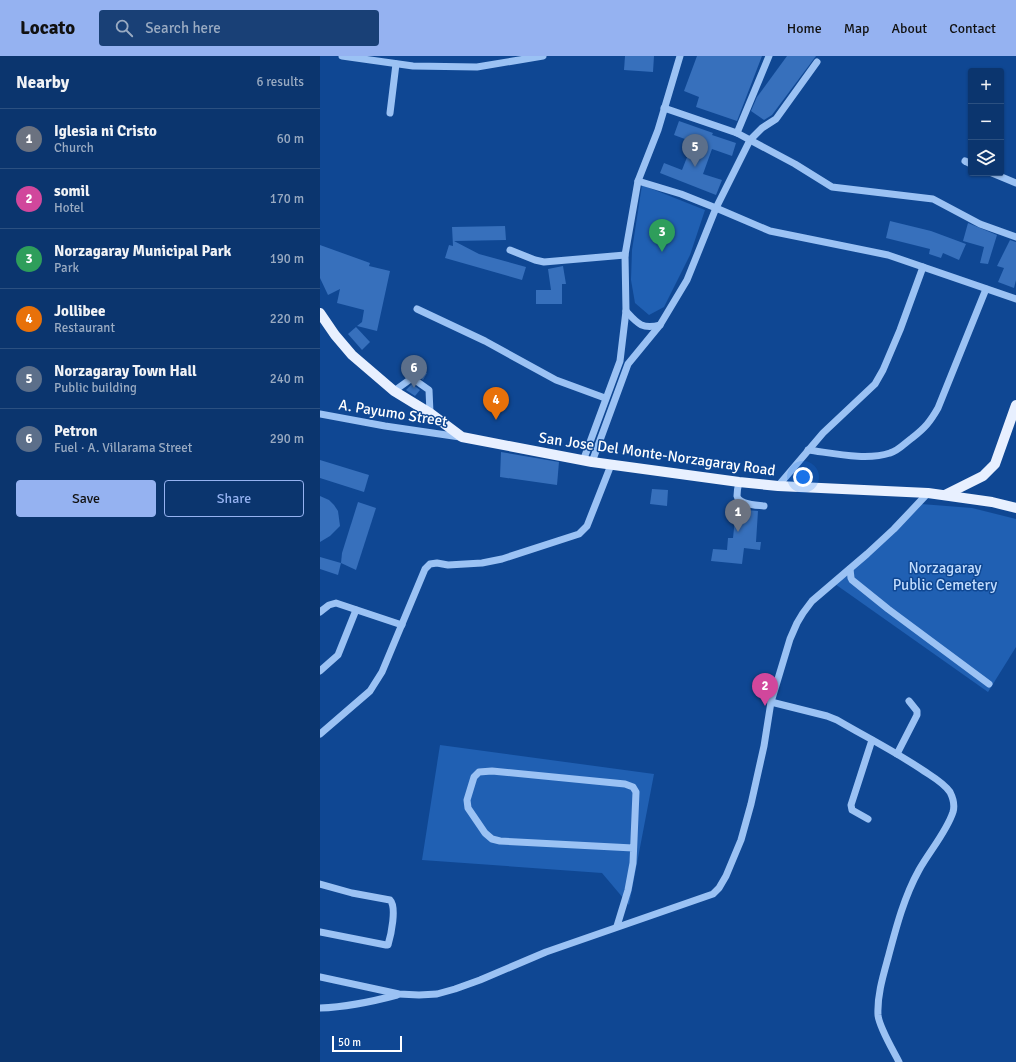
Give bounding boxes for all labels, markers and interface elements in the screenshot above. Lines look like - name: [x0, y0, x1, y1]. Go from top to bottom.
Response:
- search box: [99, 10, 379, 46]
- text: Locato: [20, 16, 75, 40]
- icon: search: [113, 17, 135, 39]
- text: Search here: [145, 19, 221, 37]
- text: Home: [787, 20, 822, 37]
- text: Map: [844, 20, 869, 37]
- text: About: [891, 20, 927, 37]
- text: Contact: [949, 20, 996, 37]
- map controls: [968, 68, 1004, 176]
- button: +: [968, 68, 1004, 104]
- text: Nearby: [16, 72, 69, 93]
- text: 6 results: [256, 74, 304, 90]
- button: −: [968, 104, 1004, 140]
- text: Iglesia ni Cristo: [54, 122, 157, 140]
- text: 1: [25, 131, 33, 147]
- text: 60 m: [277, 131, 304, 147]
- pin: 5: [682, 134, 708, 167]
- text: Church: [54, 140, 94, 156]
- button: layers: [968, 140, 1004, 176]
- text: somil: [54, 182, 90, 200]
- text: 2: [25, 191, 33, 207]
- text: 170 m: [270, 191, 304, 207]
- text: Hotel: [54, 200, 84, 216]
- pin: 3: [649, 219, 675, 252]
- text: Norzagaray Municipal Park: [54, 242, 231, 260]
- text: 3: [25, 251, 33, 267]
- text: 190 m: [270, 251, 304, 267]
- text: Park: [54, 260, 79, 276]
- text: Jollibee: [54, 302, 105, 320]
- text: 4: [25, 311, 33, 327]
- text: 220 m: [270, 311, 304, 327]
- text: Restaurant: [54, 320, 115, 336]
- pin: 6: [401, 355, 427, 388]
- text: Norzagaray Town Hall: [54, 362, 197, 380]
- text: 5: [25, 371, 33, 387]
- text: 240 m: [270, 371, 304, 387]
- text: Public building: [54, 380, 137, 396]
- pin: 4: [483, 387, 509, 420]
- street label: A. Payumo Street: [337, 396, 449, 430]
- text: Petron: [54, 422, 97, 440]
- street label: San Jose Del Monte-Norzagaray Road: [537, 428, 777, 480]
- text: 6: [25, 431, 33, 447]
- text: 290 m: [270, 431, 304, 447]
- text: Fuel · A. Villarama Street: [54, 440, 192, 456]
- your location: [793, 467, 813, 487]
- button: Save: [16, 480, 156, 517]
- button: Share: [164, 480, 304, 517]
- pin: 1: [725, 499, 751, 532]
- park label: Norzagaray Public Cemetery: [893, 559, 997, 594]
- pin: 2: [752, 673, 778, 706]
- scale bar: [332, 1034, 402, 1053]
- text: 50 m: [338, 1036, 361, 1049]

